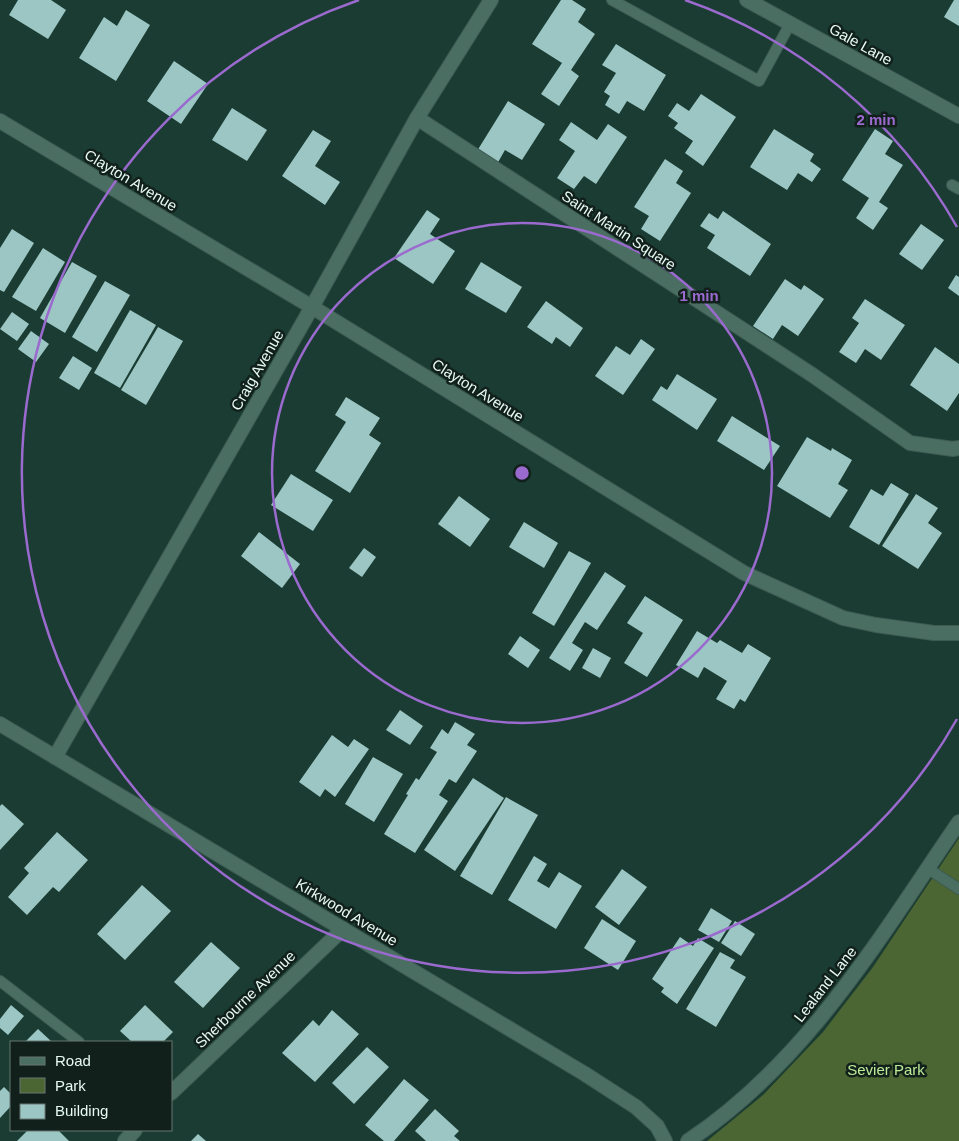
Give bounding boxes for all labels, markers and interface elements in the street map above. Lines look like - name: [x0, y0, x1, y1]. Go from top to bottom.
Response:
- street label: Gale Lane: [827, 20, 895, 68]
- text: 2 min: [856, 111, 896, 128]
- street label: Clayton Avenue: [82, 146, 180, 214]
- street label: Saint Martin Square: [559, 187, 679, 273]
- text: 1 min: [679, 287, 719, 304]
- street label: Craig Avenue: [227, 327, 287, 413]
- street label: Clayton Avenue: [429, 355, 527, 425]
- centre of rings: [513, 464, 531, 482]
- street label: Kirkwood Avenue: [293, 875, 401, 949]
- street label: Lealand Lane: [790, 943, 860, 1025]
- street label: Sherbourne Avenue: [191, 947, 299, 1051]
- legend: [10, 1041, 172, 1131]
- text: Road: [55, 1052, 91, 1069]
- park label: Sevier Park: [847, 1061, 925, 1078]
- text: Park: [55, 1077, 86, 1094]
- text: Building: [55, 1102, 108, 1119]

